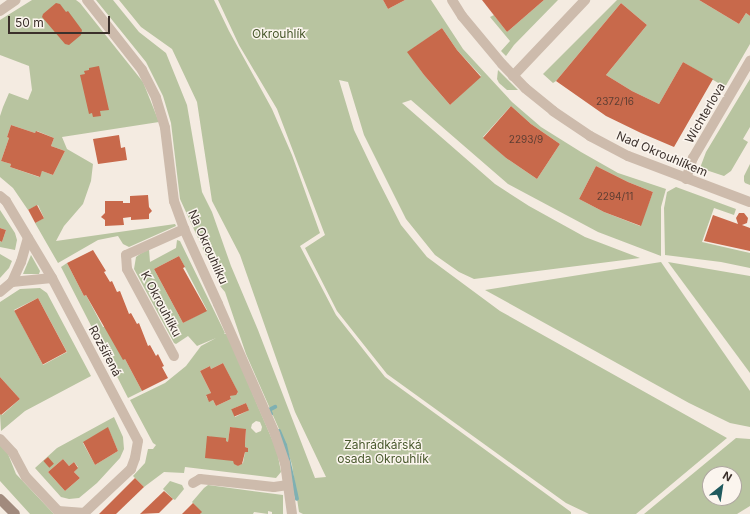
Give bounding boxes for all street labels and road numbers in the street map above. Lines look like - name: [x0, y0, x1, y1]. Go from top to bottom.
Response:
- street label: Wichterlova: [682, 80, 728, 146]
- street label: Nad Okrouhlíkem: [614, 128, 710, 180]
- street label: Na Okrouhlíku: [185, 207, 231, 287]
- street label: K Okrouhlíku: [138, 269, 184, 339]
- street label: Rozšířená: [86, 323, 124, 379]

